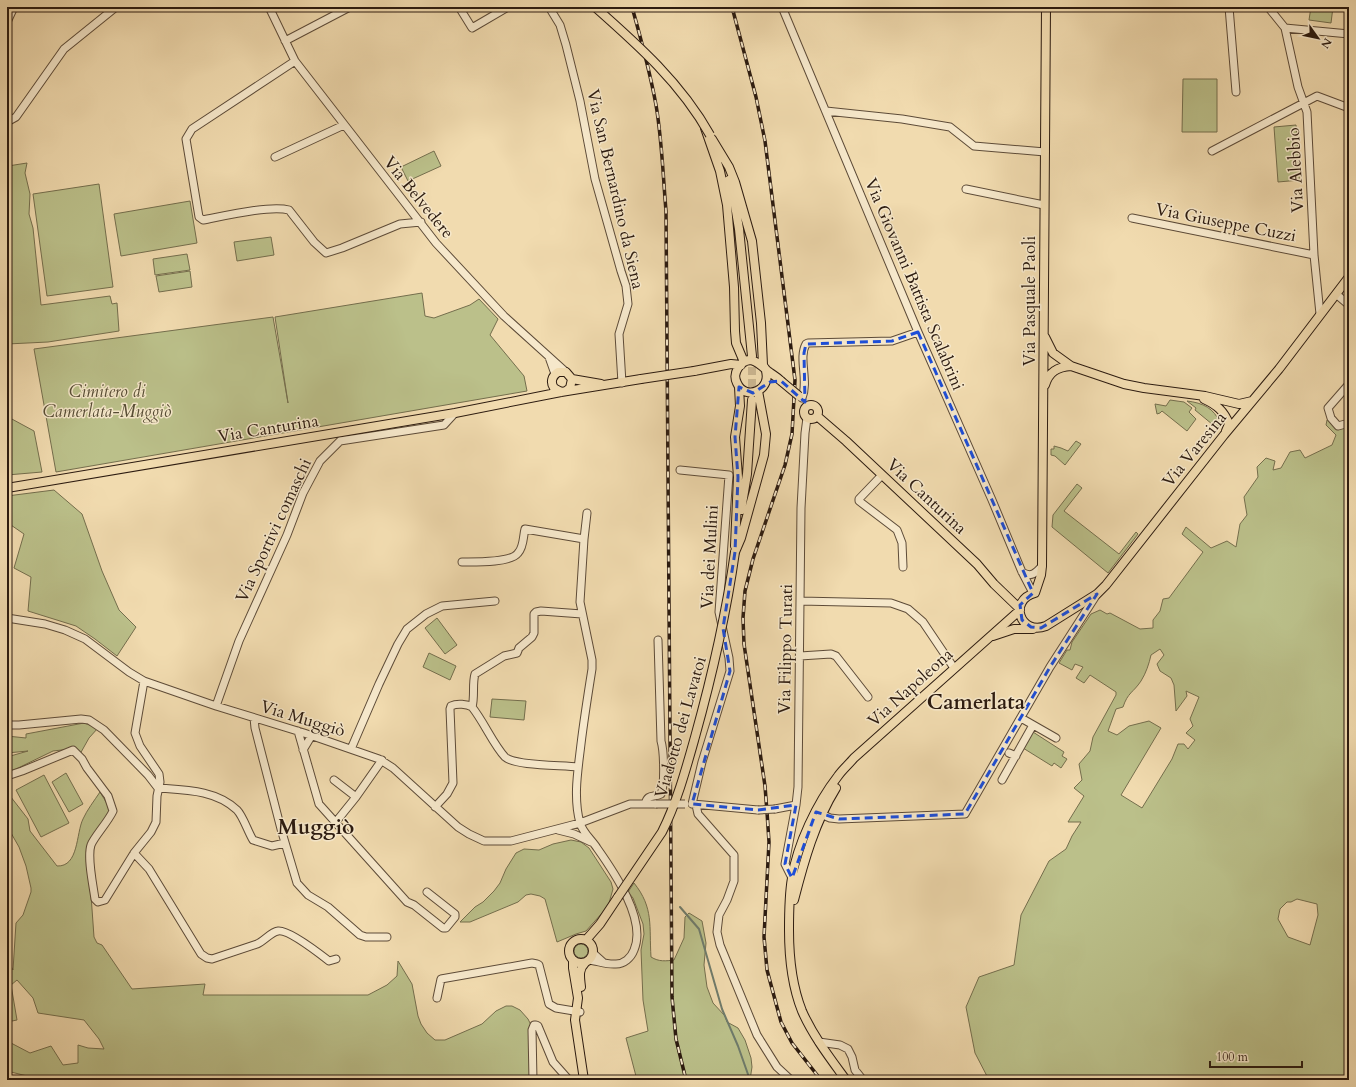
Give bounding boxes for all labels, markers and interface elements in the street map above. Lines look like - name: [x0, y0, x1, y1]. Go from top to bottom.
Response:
- north arrow: [1298, 18, 1338, 58]
- text: N: [1317, 35, 1335, 52]
- street label: Via San Bernardino da Siena: [581, 87, 650, 292]
- street label: Via Alebbio: [1282, 127, 1309, 213]
- street label: Via Belvedere: [378, 151, 459, 243]
- street label: Via Giovanni Battista Scalabrini: [859, 175, 970, 394]
- street label: Via Giuseppe Cuzzi: [1154, 198, 1298, 247]
- street label: Via Pasquale Paoli: [1018, 236, 1041, 366]
- park label: Cimitero di Camerlata-Muggiò: [43, 380, 172, 423]
- street label: Via Varesina: [1157, 406, 1232, 492]
- street label: Via Canturina: [216, 409, 321, 448]
- street label: Via Canturina: [882, 453, 972, 540]
- street label: Via Sportivi comaschi: [230, 454, 317, 606]
- street label: Via dei Mulini: [695, 504, 724, 610]
- street label: Via Filippo Turati: [773, 584, 798, 714]
- street label: Via Napoleona: [863, 642, 958, 732]
- street label: Viadotto dei Lavatoi: [649, 653, 712, 801]
- district label: Camerlata: [927, 688, 1026, 717]
- street label: Via Muggiò: [258, 695, 348, 742]
- district label: Muggiò: [278, 813, 354, 842]
- scale bar: [1210, 1043, 1302, 1069]
- text: 100 m: [1216, 1049, 1249, 1065]

